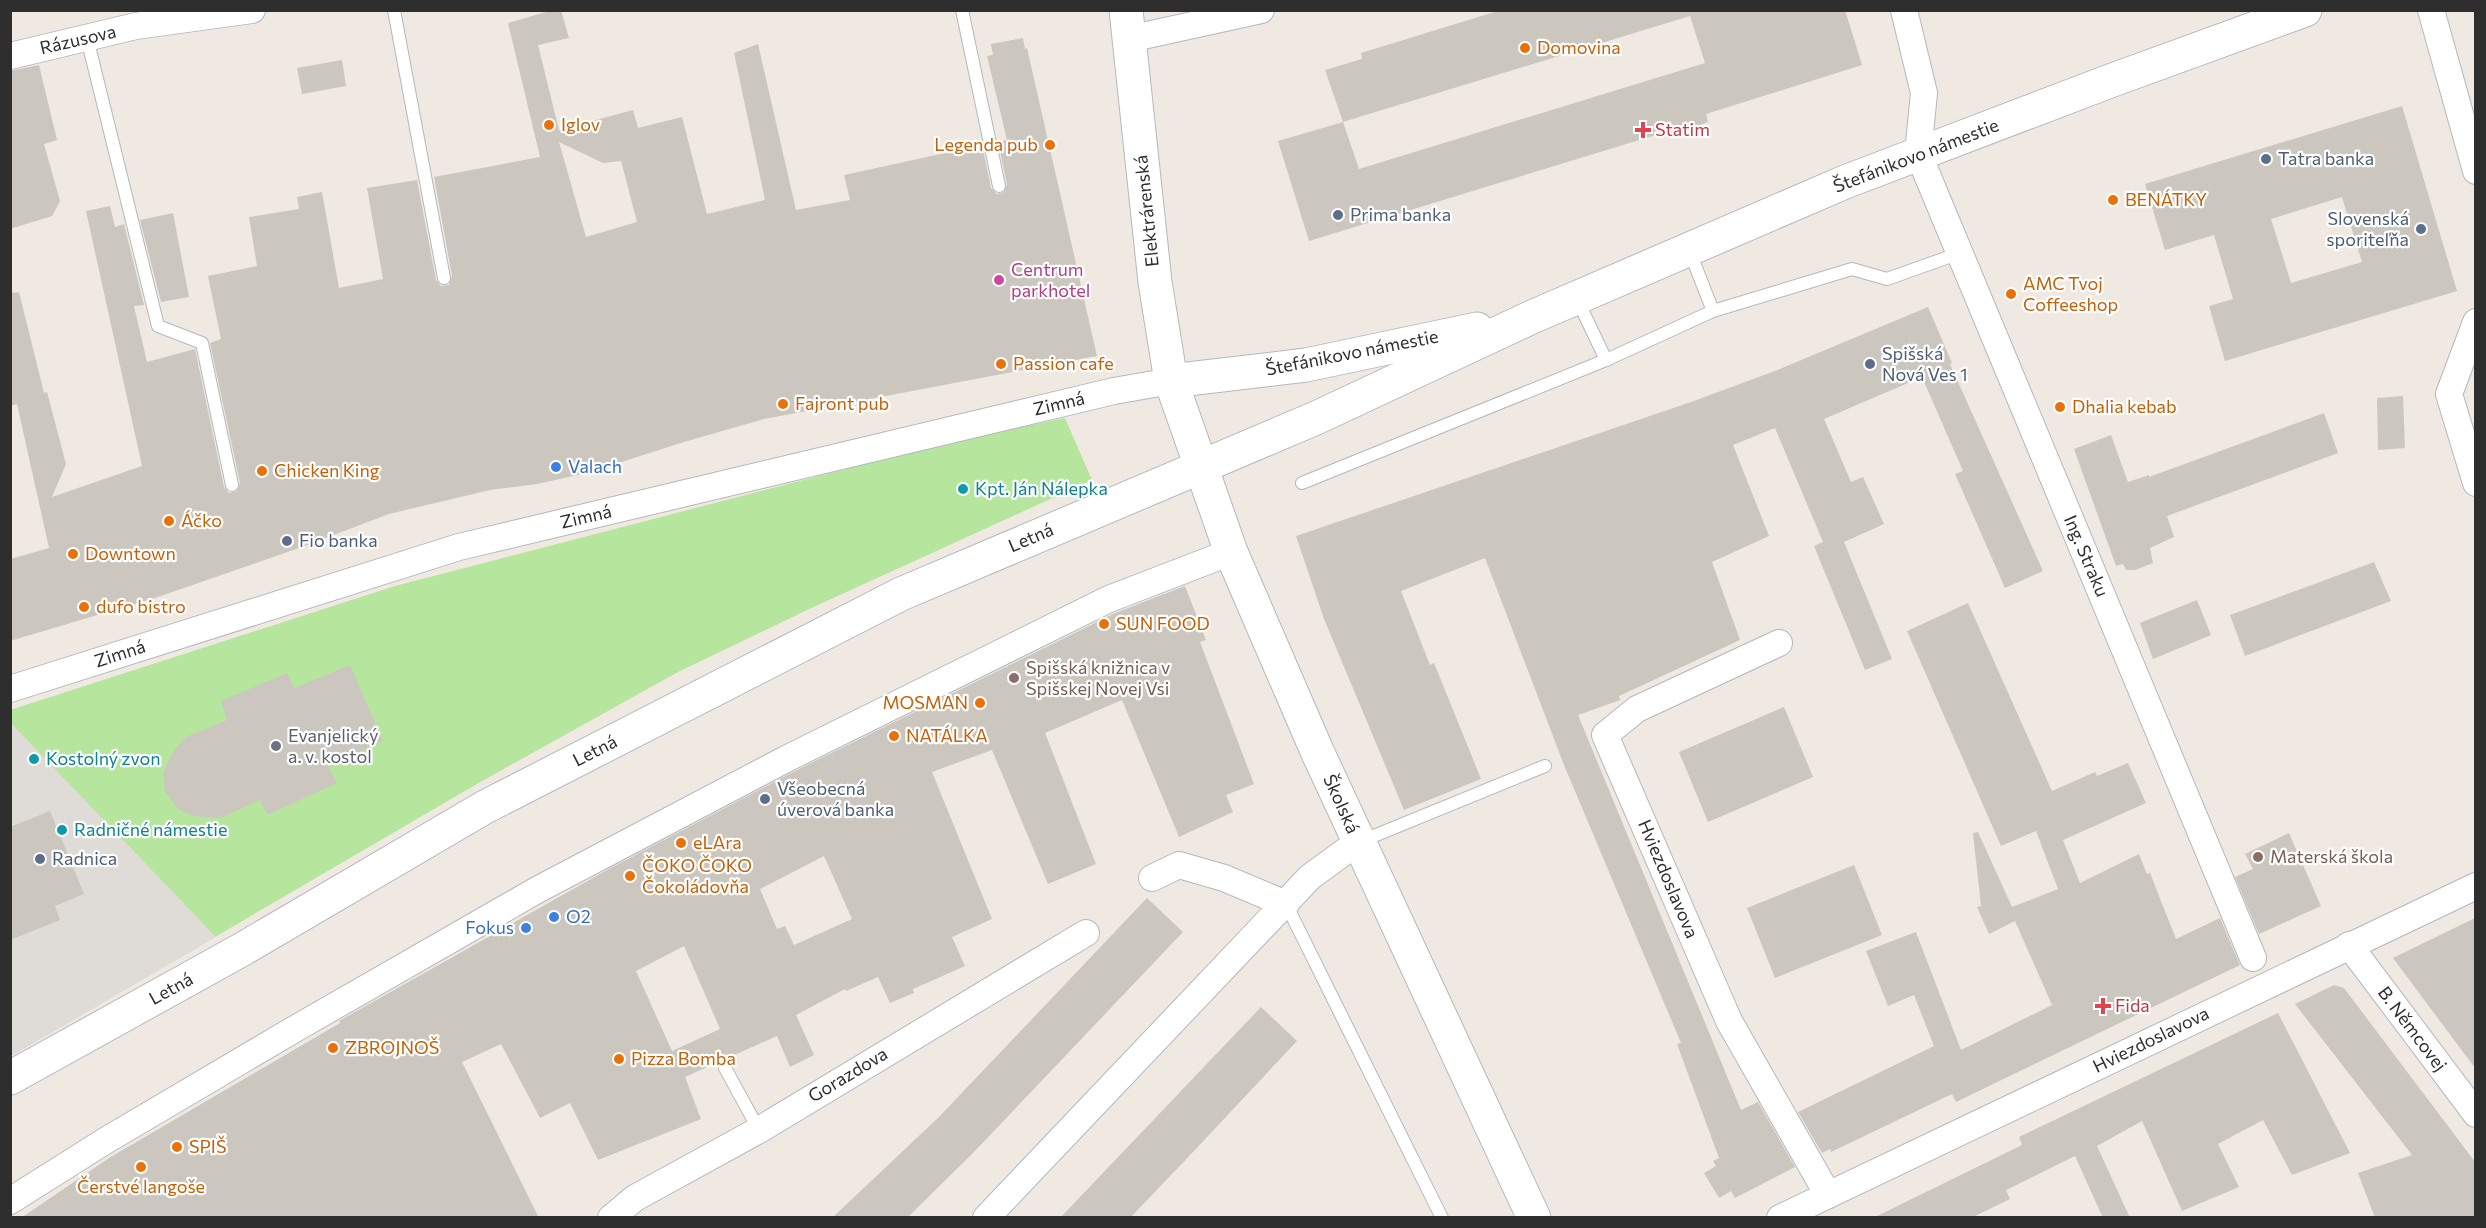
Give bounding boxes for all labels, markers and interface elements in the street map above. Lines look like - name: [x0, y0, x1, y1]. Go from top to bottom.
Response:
- street label: Rázusova: [38, 20, 118, 58]
- place label: Domovina: [1537, 36, 1621, 58]
- marker: Domovina: [1518, 41, 1532, 55]
- place label: Iglov: [561, 113, 600, 135]
- street label: Štefánikovo námestie: [1830, 113, 2002, 197]
- marker: Iglov: [542, 118, 556, 132]
- place label: Statim: [1655, 118, 1710, 140]
- marker: Statim: [1636, 123, 1650, 137]
- place label: Legenda pub: [934, 133, 1038, 155]
- marker: Legenda pub: [1043, 138, 1057, 152]
- place label: Tatra banka: [2278, 147, 2374, 169]
- marker: Tatra banka: [2259, 152, 2273, 166]
- street label: Elektrárenská: [1129, 154, 1163, 268]
- place label: BENÁTKY: [2125, 188, 2207, 210]
- marker: BENÁTKY: [2106, 193, 2120, 207]
- place label: Prima banka: [1350, 203, 1451, 225]
- place label: Slovenská sporiteľňa: [2326, 207, 2409, 250]
- marker: Prima banka: [1331, 208, 1345, 222]
- marker: Slovenská sporiteľňa: [2414, 222, 2428, 236]
- place label: Centrum parkhotel: [1011, 258, 1090, 301]
- place label: AMC Tvoj Coffeeshop: [2023, 272, 2118, 315]
- marker: Centrum parkhotel: [992, 273, 1006, 287]
- marker: AMC Tvoj Coffeeshop: [2004, 287, 2018, 301]
- street label: Štefánikovo námestie: [1264, 324, 1440, 380]
- place label: Spišská Nová Ves 1: [1882, 342, 1968, 385]
- place label: Passion cafe: [1013, 352, 1114, 374]
- marker: Passion cafe: [994, 357, 1008, 371]
- marker: Spišská Nová Ves 1: [1863, 357, 1877, 371]
- street label: Zimná: [1031, 386, 1087, 420]
- place label: Fajront pub: [795, 392, 889, 414]
- place label: Dhalia kebab: [2072, 395, 2177, 417]
- marker: Fajront pub: [776, 397, 790, 411]
- marker: Dhalia kebab: [2053, 400, 2067, 414]
- place label: Valach: [568, 455, 622, 477]
- place label: Chicken King: [274, 459, 380, 481]
- marker: Valach: [549, 460, 563, 474]
- marker: Chicken King: [255, 464, 269, 478]
- place label: Kpt. Ján Nálepka: [975, 477, 1108, 499]
- marker: Kpt. Ján Nálepka: [956, 482, 970, 496]
- street label: Zimná: [558, 499, 614, 533]
- place label: Áčko: [181, 509, 222, 531]
- street label: Ing. Straku: [2060, 511, 2114, 600]
- marker: Áčko: [162, 514, 176, 528]
- street label: Letná: [1005, 518, 1056, 556]
- place label: Fio banka: [299, 529, 378, 551]
- marker: Fio banka: [280, 534, 294, 548]
- place label: Downtown: [85, 542, 176, 564]
- marker: Downtown: [66, 547, 80, 561]
- place label: dufo bistro: [96, 595, 186, 617]
- marker: dufo bistro: [77, 600, 91, 614]
- place label: SUN FOOD: [1116, 612, 1210, 634]
- marker: SUN FOOD: [1097, 617, 1111, 631]
- street label: Zimná: [92, 635, 148, 672]
- place label: Spišská knižnica v Spišskej Novej Vsi: [1026, 656, 1170, 699]
- marker: Spišská knižnica v Spišskej Novej Vsi: [1007, 671, 1021, 685]
- place label: MOSMAN: [883, 691, 968, 713]
- marker: MOSMAN: [973, 696, 987, 710]
- place label: Evanjelický a. v. kostol: [288, 724, 378, 767]
- place label: NATÁLKA: [906, 724, 988, 746]
- marker: NATÁLKA: [887, 729, 901, 743]
- street label: Letná: [569, 730, 620, 771]
- marker: Evanjelický a. v. kostol: [269, 739, 283, 753]
- place label: Kostolný zvon: [46, 747, 161, 769]
- marker: Kostolný zvon: [27, 752, 41, 766]
- street label: Školská: [1319, 771, 1365, 837]
- place label: Všeobecná úverová banka: [777, 777, 894, 820]
- marker: Všeobecná úverová banka: [758, 792, 772, 806]
- street label: Hviezdoslavova: [1634, 816, 1704, 941]
- place label: Radničné námestie: [74, 818, 227, 840]
- marker: Radničné námestie: [55, 823, 69, 837]
- place label: eLAra: [693, 831, 742, 853]
- marker: eLAra: [674, 836, 688, 850]
- place label: Materská škola: [2270, 845, 2393, 867]
- place label: Radnica: [52, 847, 117, 869]
- marker: Materská škola: [2251, 850, 2265, 864]
- marker: Radnica: [33, 852, 47, 866]
- place label: ČOKO ČOKO Čokoládovňa: [642, 854, 752, 897]
- marker: ČOKO ČOKO Čokoládovňa: [623, 869, 637, 883]
- place label: O2: [566, 905, 591, 927]
- marker: O2: [547, 910, 561, 924]
- place label: Fokus: [465, 916, 514, 938]
- marker: Fokus: [519, 921, 533, 935]
- street label: Letná: [145, 967, 196, 1009]
- street label: B. Němcovej: [2374, 982, 2452, 1075]
- place label: Fida: [2115, 994, 2150, 1016]
- marker: Fida: [2096, 999, 2110, 1013]
- street label: Hviezdoslavova: [2089, 1001, 2212, 1077]
- place label: ZBROJNOŠ: [345, 1036, 439, 1058]
- marker: ZBROJNOŠ: [326, 1041, 340, 1055]
- street label: Gorazdova: [804, 1042, 891, 1106]
- place label: Pizza Bomba: [631, 1047, 736, 1069]
- marker: Pizza Bomba: [612, 1052, 626, 1066]
- place label: SPIŠ: [189, 1135, 226, 1157]
- marker: SPIŠ: [170, 1140, 184, 1154]
- marker: Čerstvé langoše: [134, 1160, 148, 1174]
- place label: Čerstvé langoše: [77, 1175, 205, 1197]

